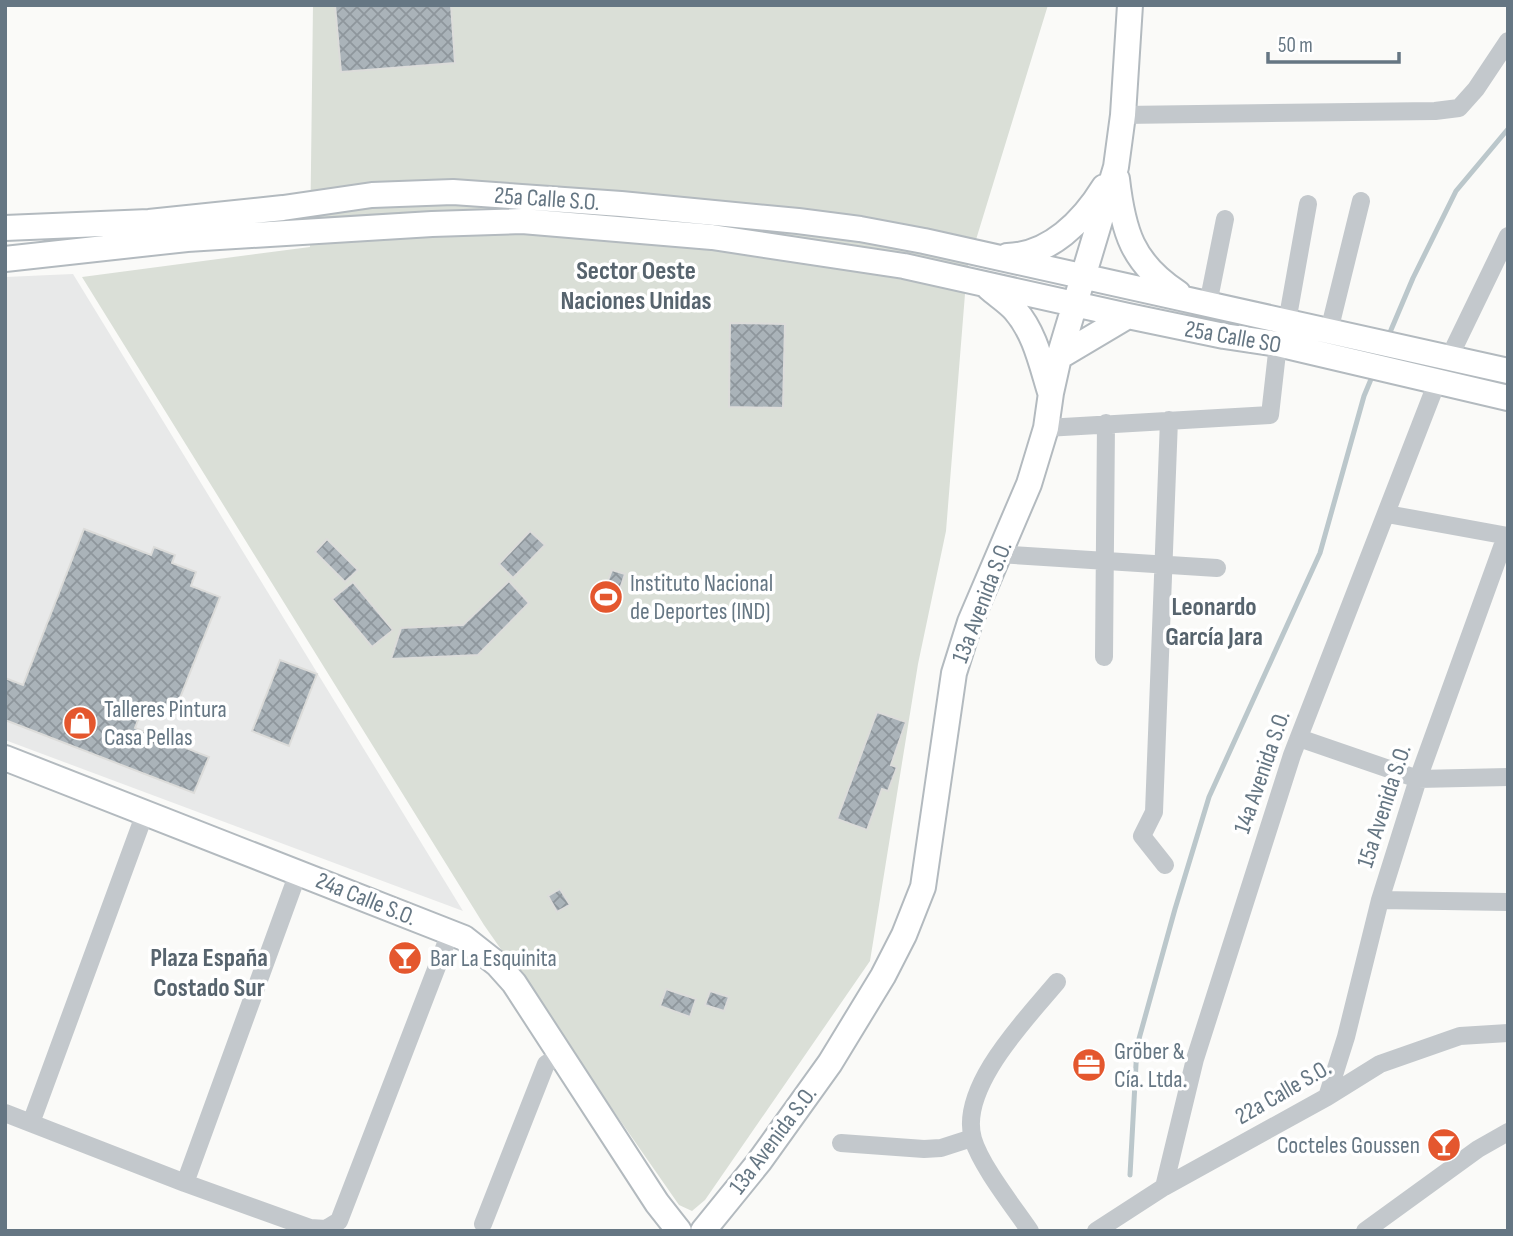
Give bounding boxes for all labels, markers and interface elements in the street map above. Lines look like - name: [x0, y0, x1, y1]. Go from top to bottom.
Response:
- scale bar: [1268, 21, 1399, 65]
- text: 50 m: [1278, 33, 1313, 58]
- street label: 25a Calle S.O.: [493, 181, 601, 217]
- district label: Sector Oeste Naciones Unidas: [560, 256, 712, 317]
- street label: 25a Calle SO: [1182, 314, 1284, 360]
- street label: 13a Avenida S.O.: [946, 537, 1018, 667]
- place label: Instituto Nacional de Deportes (IND): [630, 569, 773, 626]
- sports icon: Instituto Nacional de Deportes (IND): [587, 578, 625, 616]
- district label: Leonardo García Jara: [1165, 592, 1263, 653]
- place label: Talleres Pintura Casa Pellas: [104, 695, 227, 752]
- shop icon: Talleres Pintura Casa Pellas: [61, 704, 99, 742]
- street label: 14a Avenida S.O.: [1227, 707, 1297, 837]
- street label: 15a Avenida S.O.: [1350, 741, 1418, 871]
- street label: 24a Calle S.O.: [312, 866, 420, 932]
- bar icon: Bar La Esquinita: [386, 939, 424, 977]
- district label: Plaza España Costado Sur: [150, 943, 268, 1004]
- place label: Bar La Esquinita: [430, 944, 557, 973]
- place label: Gröber & Cía. Ltda.: [1114, 1037, 1187, 1094]
- office icon: Gröber & Cía. Ltda.: [1070, 1046, 1108, 1084]
- street label: 22a Calle S.O.: [1230, 1053, 1336, 1131]
- street label: 13a Avenida S.O.: [723, 1080, 823, 1200]
- bar icon: Cocteles Goussen: [1425, 1126, 1463, 1164]
- place label: Cocteles Goussen: [1277, 1131, 1420, 1160]

